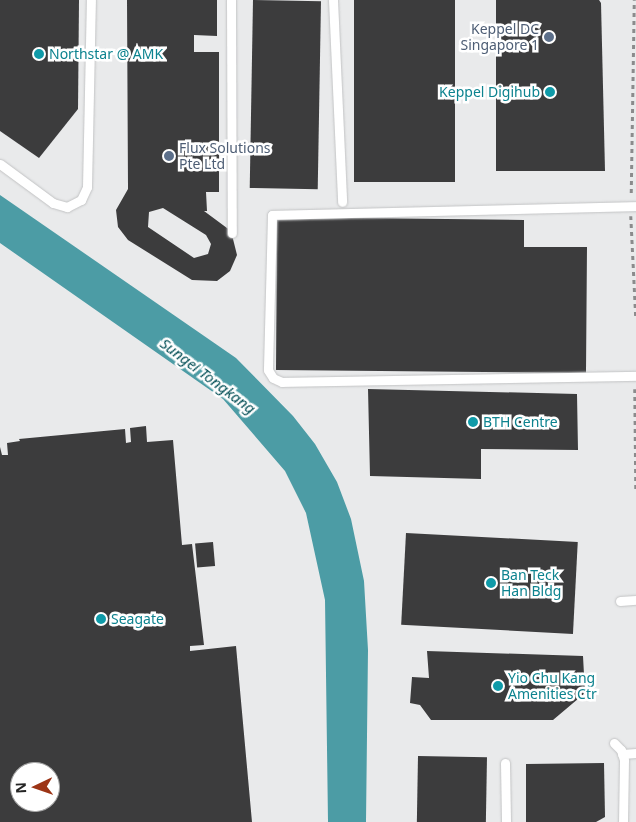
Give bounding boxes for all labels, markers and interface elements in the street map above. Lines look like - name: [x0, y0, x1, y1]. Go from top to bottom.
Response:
- place label: Keppel DC Singapore 1: [460, 21, 539, 54]
- marker: Keppel DC Singapore 1: [543, 31, 555, 43]
- place label: Northstar @ AMK: [49, 46, 163, 62]
- marker: Northstar @ AMK: [33, 48, 45, 60]
- place label: Keppel Digihub: [439, 84, 540, 100]
- marker: Keppel Digihub: [544, 86, 556, 98]
- place label: Flux Solutions Pte Ltd: [179, 140, 270, 172]
- marker: Flux Solutions Pte Ltd: [163, 150, 175, 162]
- water label: Sungei Tongkang: [157, 334, 259, 418]
- place label: BTH Centre: [483, 414, 558, 430]
- marker: BTH Centre: [467, 416, 479, 428]
- place label: Ban Teck Han Bldg: [501, 567, 561, 600]
- marker: Ban Teck Han Bldg: [485, 577, 497, 589]
- place label: Seagate: [111, 611, 164, 627]
- marker: Seagate: [95, 613, 107, 625]
- place label: Yio Chu Kang Amenities Ctr: [508, 670, 597, 702]
- marker: Yio Chu Kang Amenities Ctr: [492, 680, 504, 692]
- north arrow: [10, 762, 60, 812]
- text: N: [11, 782, 30, 794]

